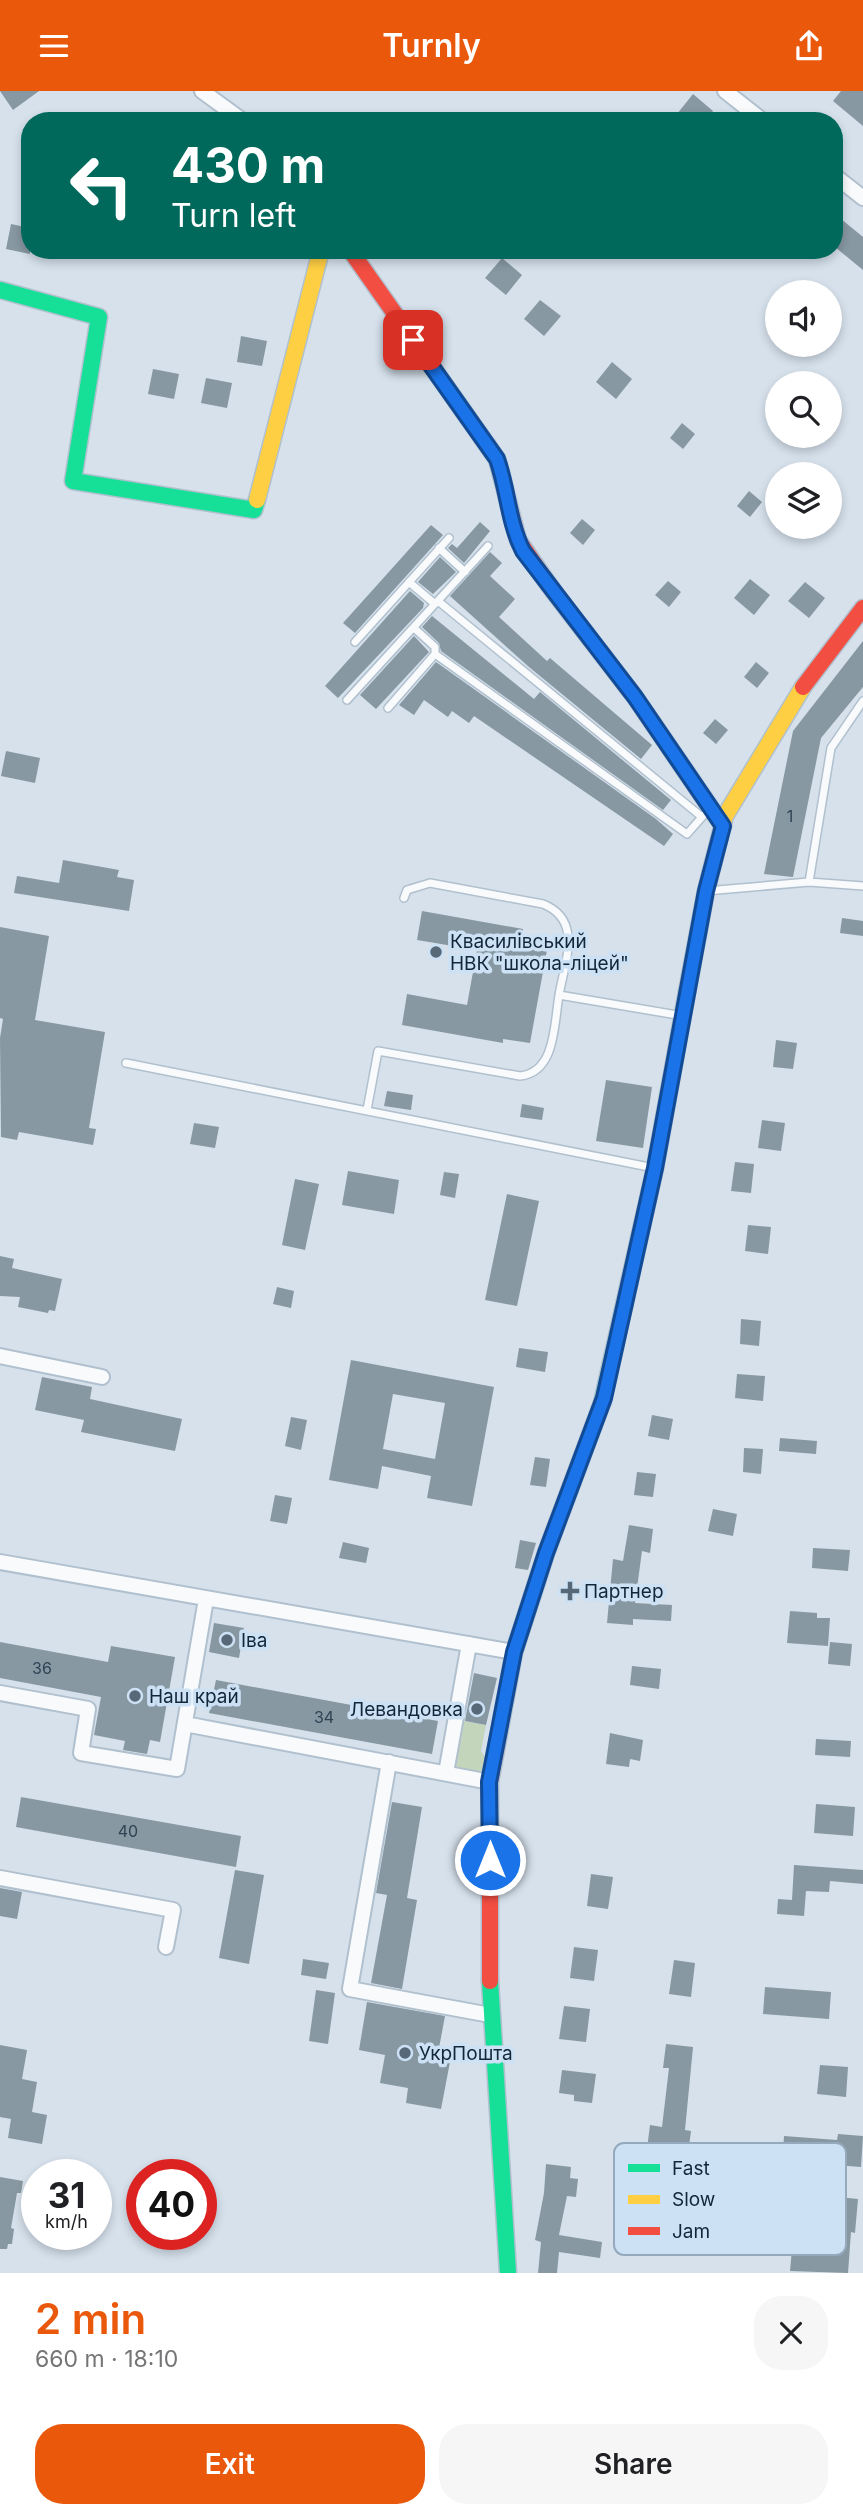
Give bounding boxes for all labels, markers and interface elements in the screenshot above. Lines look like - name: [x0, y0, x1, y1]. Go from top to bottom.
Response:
- text: Turnly: [382, 26, 481, 65]
- icon: menu: [35, 27, 73, 65]
- icon: share: [790, 27, 828, 65]
- text: 430 m: [171, 136, 325, 195]
- icon: left: [56, 140, 147, 231]
- text: Turn left: [171, 196, 296, 235]
- map controls: [765, 280, 842, 539]
- button: sound: [765, 280, 842, 357]
- pin: [383, 310, 443, 370]
- icon: arrive: [394, 321, 432, 359]
- button: search: [765, 371, 842, 448]
- button: layers: [765, 462, 842, 539]
- house number: 1: [787, 806, 793, 826]
- place label: Квасилівський НВК "школа-ліцей": [450, 930, 629, 975]
- marker: Квасилівський НВК "школа-ліцей": [428, 944, 444, 960]
- place label: Партнер: [584, 1580, 664, 1603]
- marker: Партнер: [562, 1583, 578, 1599]
- place label: Іва: [241, 1629, 268, 1652]
- marker: Іва: [219, 1632, 235, 1648]
- house number: 36: [32, 1658, 52, 1678]
- place label: Наш край: [149, 1685, 239, 1708]
- marker: Наш край: [127, 1688, 143, 1704]
- place label: Левандовка: [350, 1698, 463, 1721]
- marker: Левандовка: [469, 1701, 485, 1717]
- house number: 34: [314, 1707, 334, 1727]
- house number: 40: [118, 1821, 138, 1841]
- position arrow: [453, 1823, 527, 1897]
- place label: УкрПошта: [419, 2042, 513, 2065]
- marker: УкрПошта: [397, 2045, 413, 2061]
- legend: [614, 2143, 846, 2255]
- text: Fast: [672, 2157, 710, 2180]
- speed limit sign: 40: [126, 2159, 217, 2250]
- text: 31: [48, 2174, 85, 2216]
- text: Slow: [672, 2188, 715, 2211]
- text: km/h: [45, 2211, 88, 2232]
- text: Jam: [672, 2220, 710, 2243]
- text: 2 min: [35, 2293, 146, 2344]
- button: close: [754, 2296, 828, 2370]
- text: 660 m · 18:10: [35, 2345, 178, 2373]
- button: Exit: [35, 2424, 425, 2504]
- button: Share: [439, 2424, 828, 2504]

